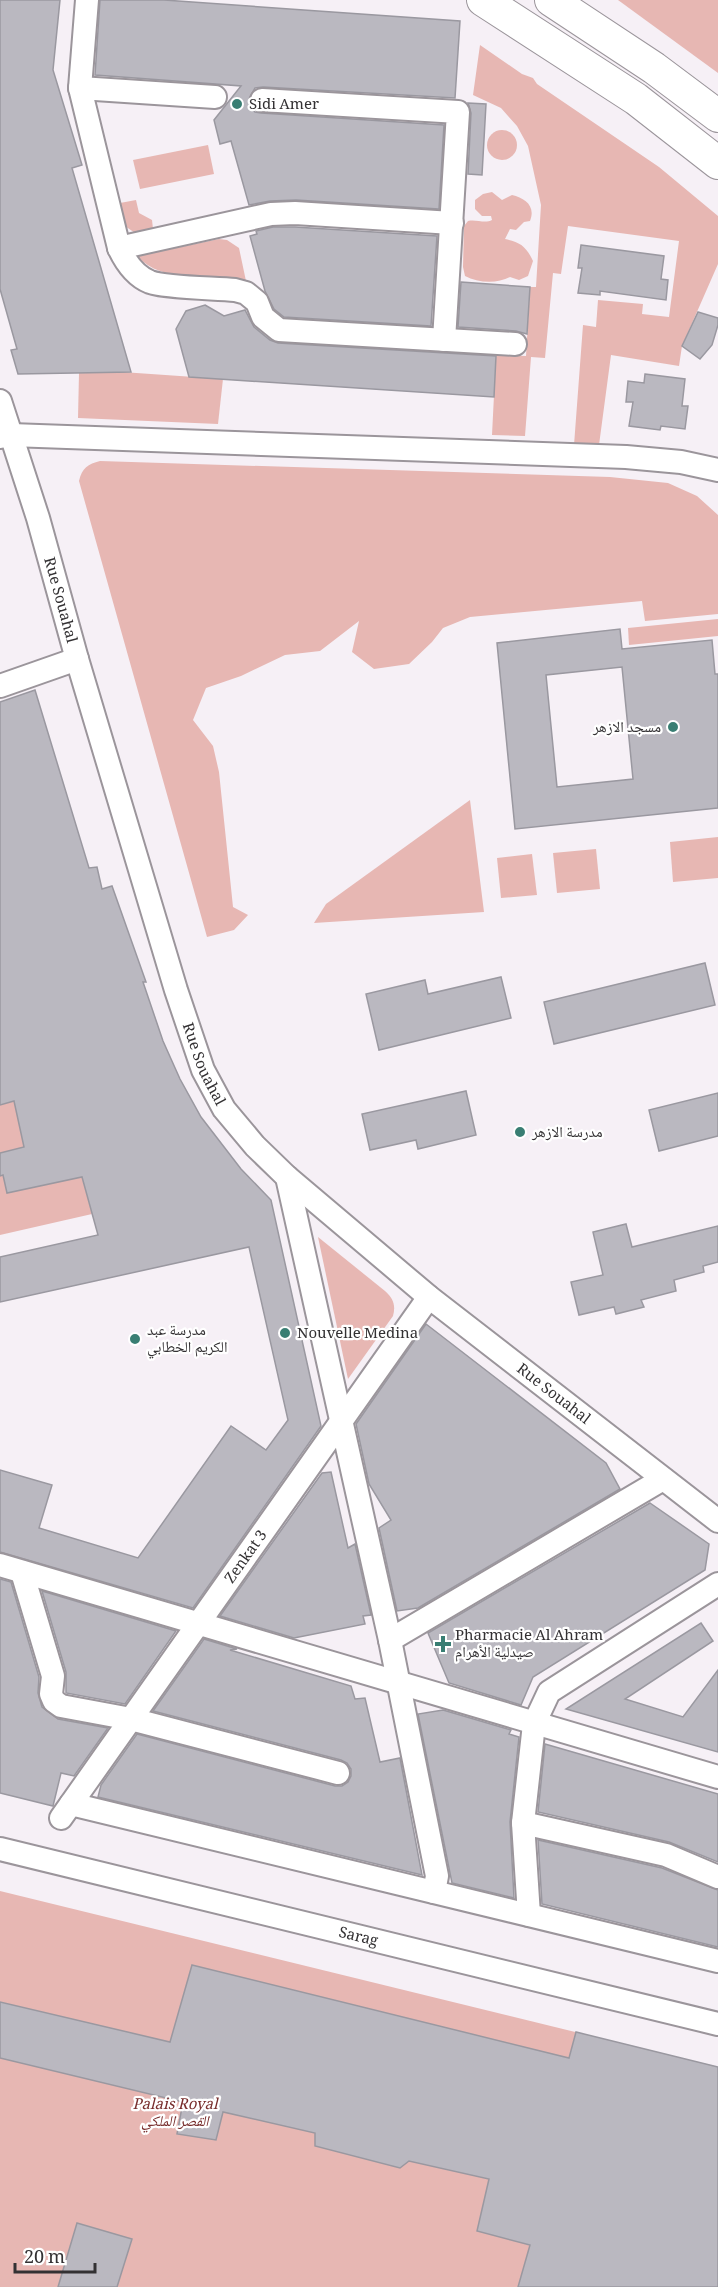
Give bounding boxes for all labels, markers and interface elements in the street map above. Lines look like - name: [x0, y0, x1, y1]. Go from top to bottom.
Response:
- place label: Sidi Amer: [249, 93, 319, 119]
- marker: Sidi Amer: [230, 97, 244, 111]
- street label: Rue Souahal: [34, 554, 83, 647]
- place label: مسجد الازهر: [592, 716, 661, 742]
- marker: مسجد الازهر: [666, 720, 680, 734]
- street label: Rue Souahal: [173, 1020, 231, 1112]
- place label: مدرسة الازهر: [531, 1121, 603, 1147]
- marker: مدرسة الازهر: [513, 1125, 527, 1139]
- place label: مدرسة عبد الكريم الخطابي: [147, 1319, 227, 1362]
- place label: Nouvelle Medina: [297, 1322, 418, 1348]
- marker: Nouvelle Medina: [278, 1326, 292, 1340]
- marker: مدرسة عبد الكريم الخطابي: [128, 1332, 142, 1346]
- street label: Rue Souahal: [510, 1358, 596, 1433]
- street label: Zenkat 3: [219, 1525, 275, 1590]
- place label: Pharmacie Al Ahram صيدلية الأهرام: [455, 1624, 603, 1667]
- marker: Pharmacie Al Ahram صيدلية الأهرام: [436, 1637, 450, 1651]
- street label: Sarag: [336, 1921, 381, 1956]
- park label: Palais Royal القصر الملكي: [132, 2093, 219, 2136]
- scale bar: [15, 2236, 94, 2274]
- text: 20 m: [24, 2244, 65, 2274]

